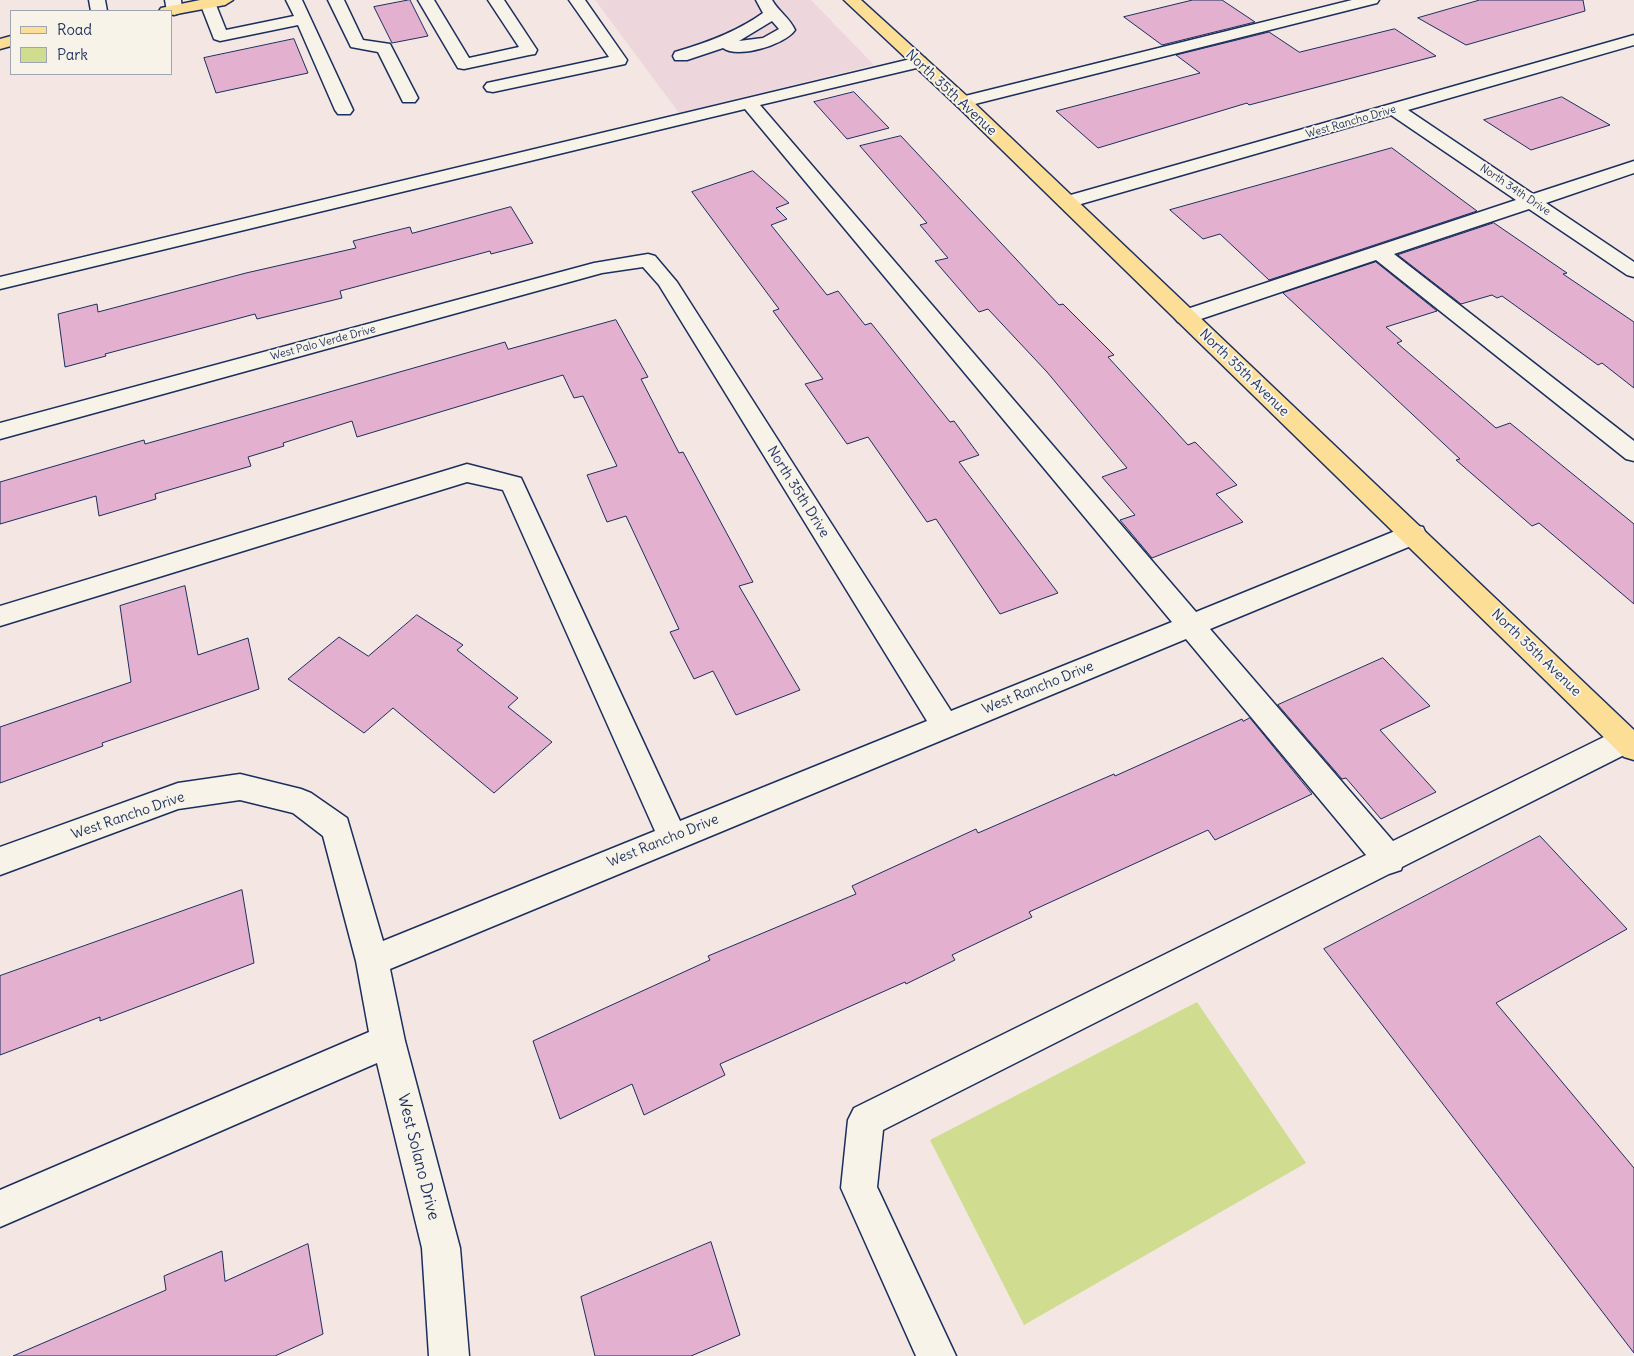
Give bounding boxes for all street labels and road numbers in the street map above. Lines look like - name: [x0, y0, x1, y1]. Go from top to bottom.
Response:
- street label: North 35th Avenue: [902, 47, 1000, 139]
- street label: West Rancho Drive: [1304, 103, 1398, 141]
- street label: North 34th Drive: [1477, 162, 1553, 218]
- street label: West Palo Verde Drive: [269, 323, 377, 363]
- street label: North 35th Avenue: [1196, 326, 1292, 420]
- street label: North 35th Drive: [763, 443, 833, 541]
- street label: North 35th Avenue: [1488, 606, 1584, 700]
- street label: West Rancho Drive: [980, 658, 1096, 718]
- street label: West Rancho Drive: [69, 789, 187, 843]
- street label: West Rancho Drive: [605, 811, 721, 871]
- street label: West Solano Drive: [393, 1092, 443, 1222]

